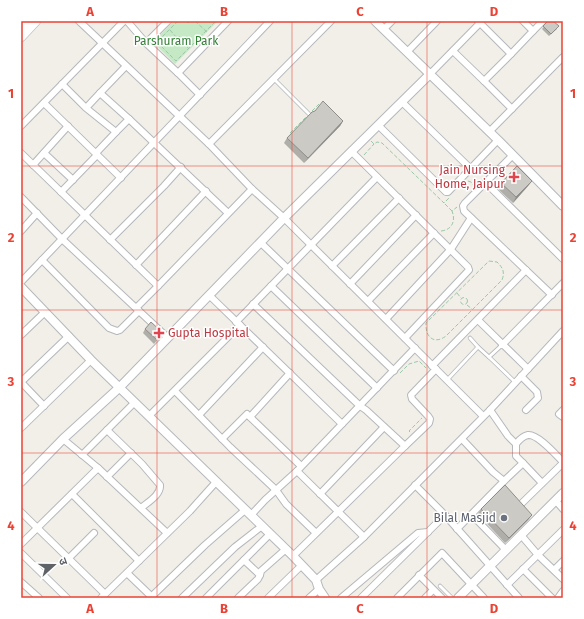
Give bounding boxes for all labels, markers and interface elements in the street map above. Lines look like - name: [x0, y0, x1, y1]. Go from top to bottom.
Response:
- text: A: [85, 4, 94, 19]
- text: B: [220, 4, 228, 19]
- text: C: [356, 4, 364, 19]
- text: D: [490, 4, 499, 19]
- park label: Parshuram Park: [134, 34, 219, 48]
- text: 1: [8, 86, 14, 101]
- text: 1: [570, 86, 576, 101]
- place label: Jain Nursing Home, Jaipur: [435, 163, 506, 191]
- marker: Jain Nursing Home, Jaipur: [508, 171, 520, 183]
- text: 2: [8, 230, 15, 245]
- text: 2: [570, 230, 577, 245]
- place label: Gupta Hospital: [168, 326, 250, 340]
- marker: Gupta Hospital: [153, 327, 165, 339]
- text: 3: [7, 374, 15, 389]
- text: 3: [569, 374, 577, 389]
- place label: Bilal Masjid: [433, 511, 496, 525]
- marker: Bilal Masjid: [499, 513, 509, 523]
- text: 4: [7, 518, 15, 533]
- text: 4: [569, 518, 577, 533]
- north arrow: [34, 545, 74, 585]
- text: उ: [56, 556, 70, 567]
- text: A: [85, 601, 94, 616]
- text: B: [220, 601, 228, 616]
- text: C: [356, 601, 364, 616]
- text: D: [490, 601, 499, 616]

